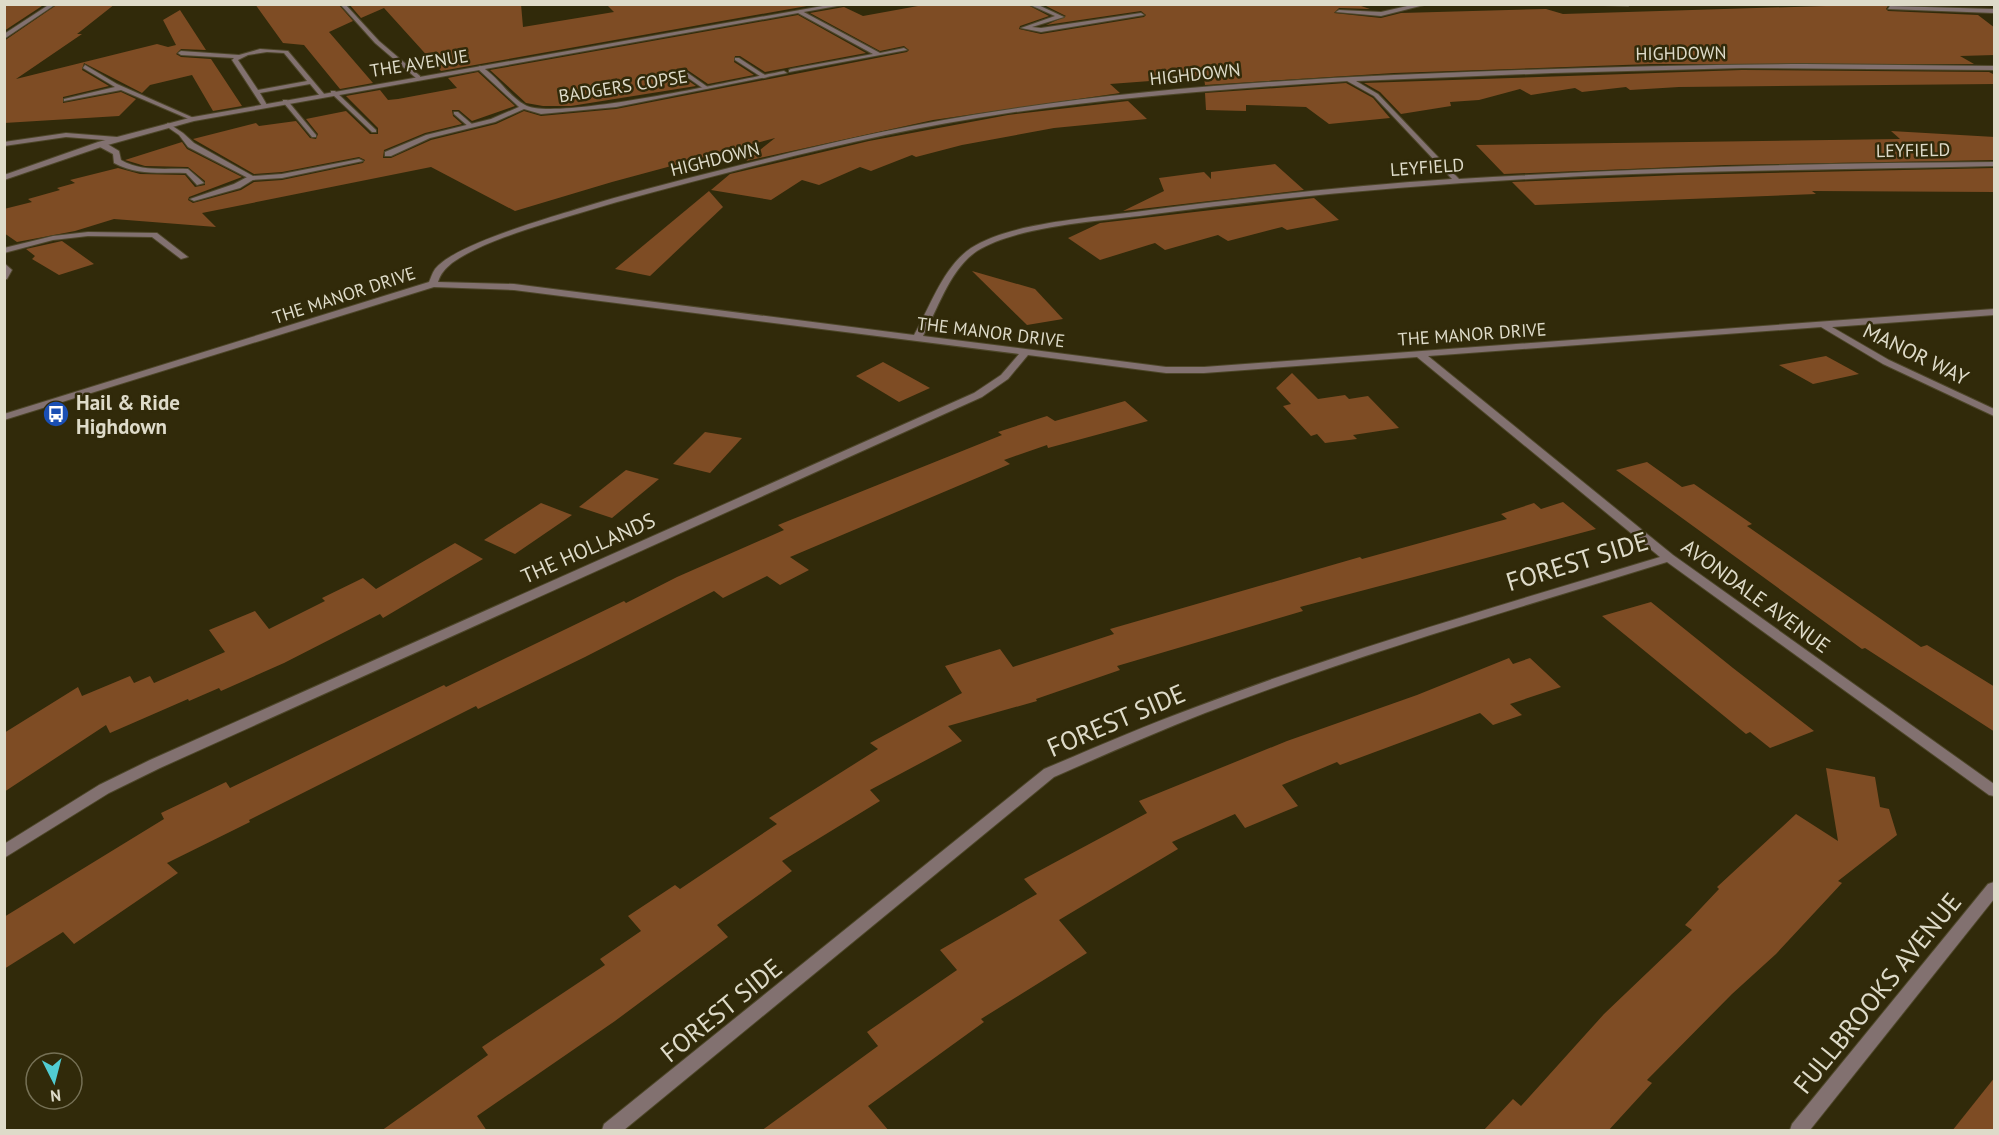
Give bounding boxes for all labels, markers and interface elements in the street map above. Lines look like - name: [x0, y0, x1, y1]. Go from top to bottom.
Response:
- street label: HIGHDOWN: [1635, 41, 1727, 65]
- street label: THE AVENUE: [368, 44, 470, 82]
- street label: HIGHDOWN: [1148, 58, 1242, 90]
- street label: BADGERS COPSE: [557, 64, 689, 108]
- street label: HIGHDOWN: [668, 137, 762, 181]
- street label: LEYFIELD: [1876, 138, 1950, 162]
- street label: LEYFIELD: [1389, 153, 1465, 181]
- street label: THE MANOR DRIVE: [270, 261, 418, 329]
- street label: THE MANOR DRIVE: [916, 312, 1066, 352]
- street label: THE MANOR DRIVE: [1397, 317, 1547, 351]
- street label: MANOR WAY: [1859, 317, 1974, 391]
- place label: Hail & Ride Highdown: [76, 389, 180, 440]
- bus stop icon: Hail & Ride Highdown: [41, 399, 71, 429]
- street label: THE HOLLANDS: [517, 506, 659, 590]
- street label: FOREST SIDE: [1502, 524, 1652, 598]
- street label: AVONDALE AVENUE: [1676, 533, 1836, 659]
- street label: FOREST SIDE: [1042, 676, 1190, 764]
- street label: FULLBROOKS AVENUE: [1786, 886, 1968, 1100]
- street label: FOREST SIDE: [653, 951, 789, 1069]
- north arrow: [24, 1051, 84, 1111]
- text: N: [49, 1085, 62, 1106]

